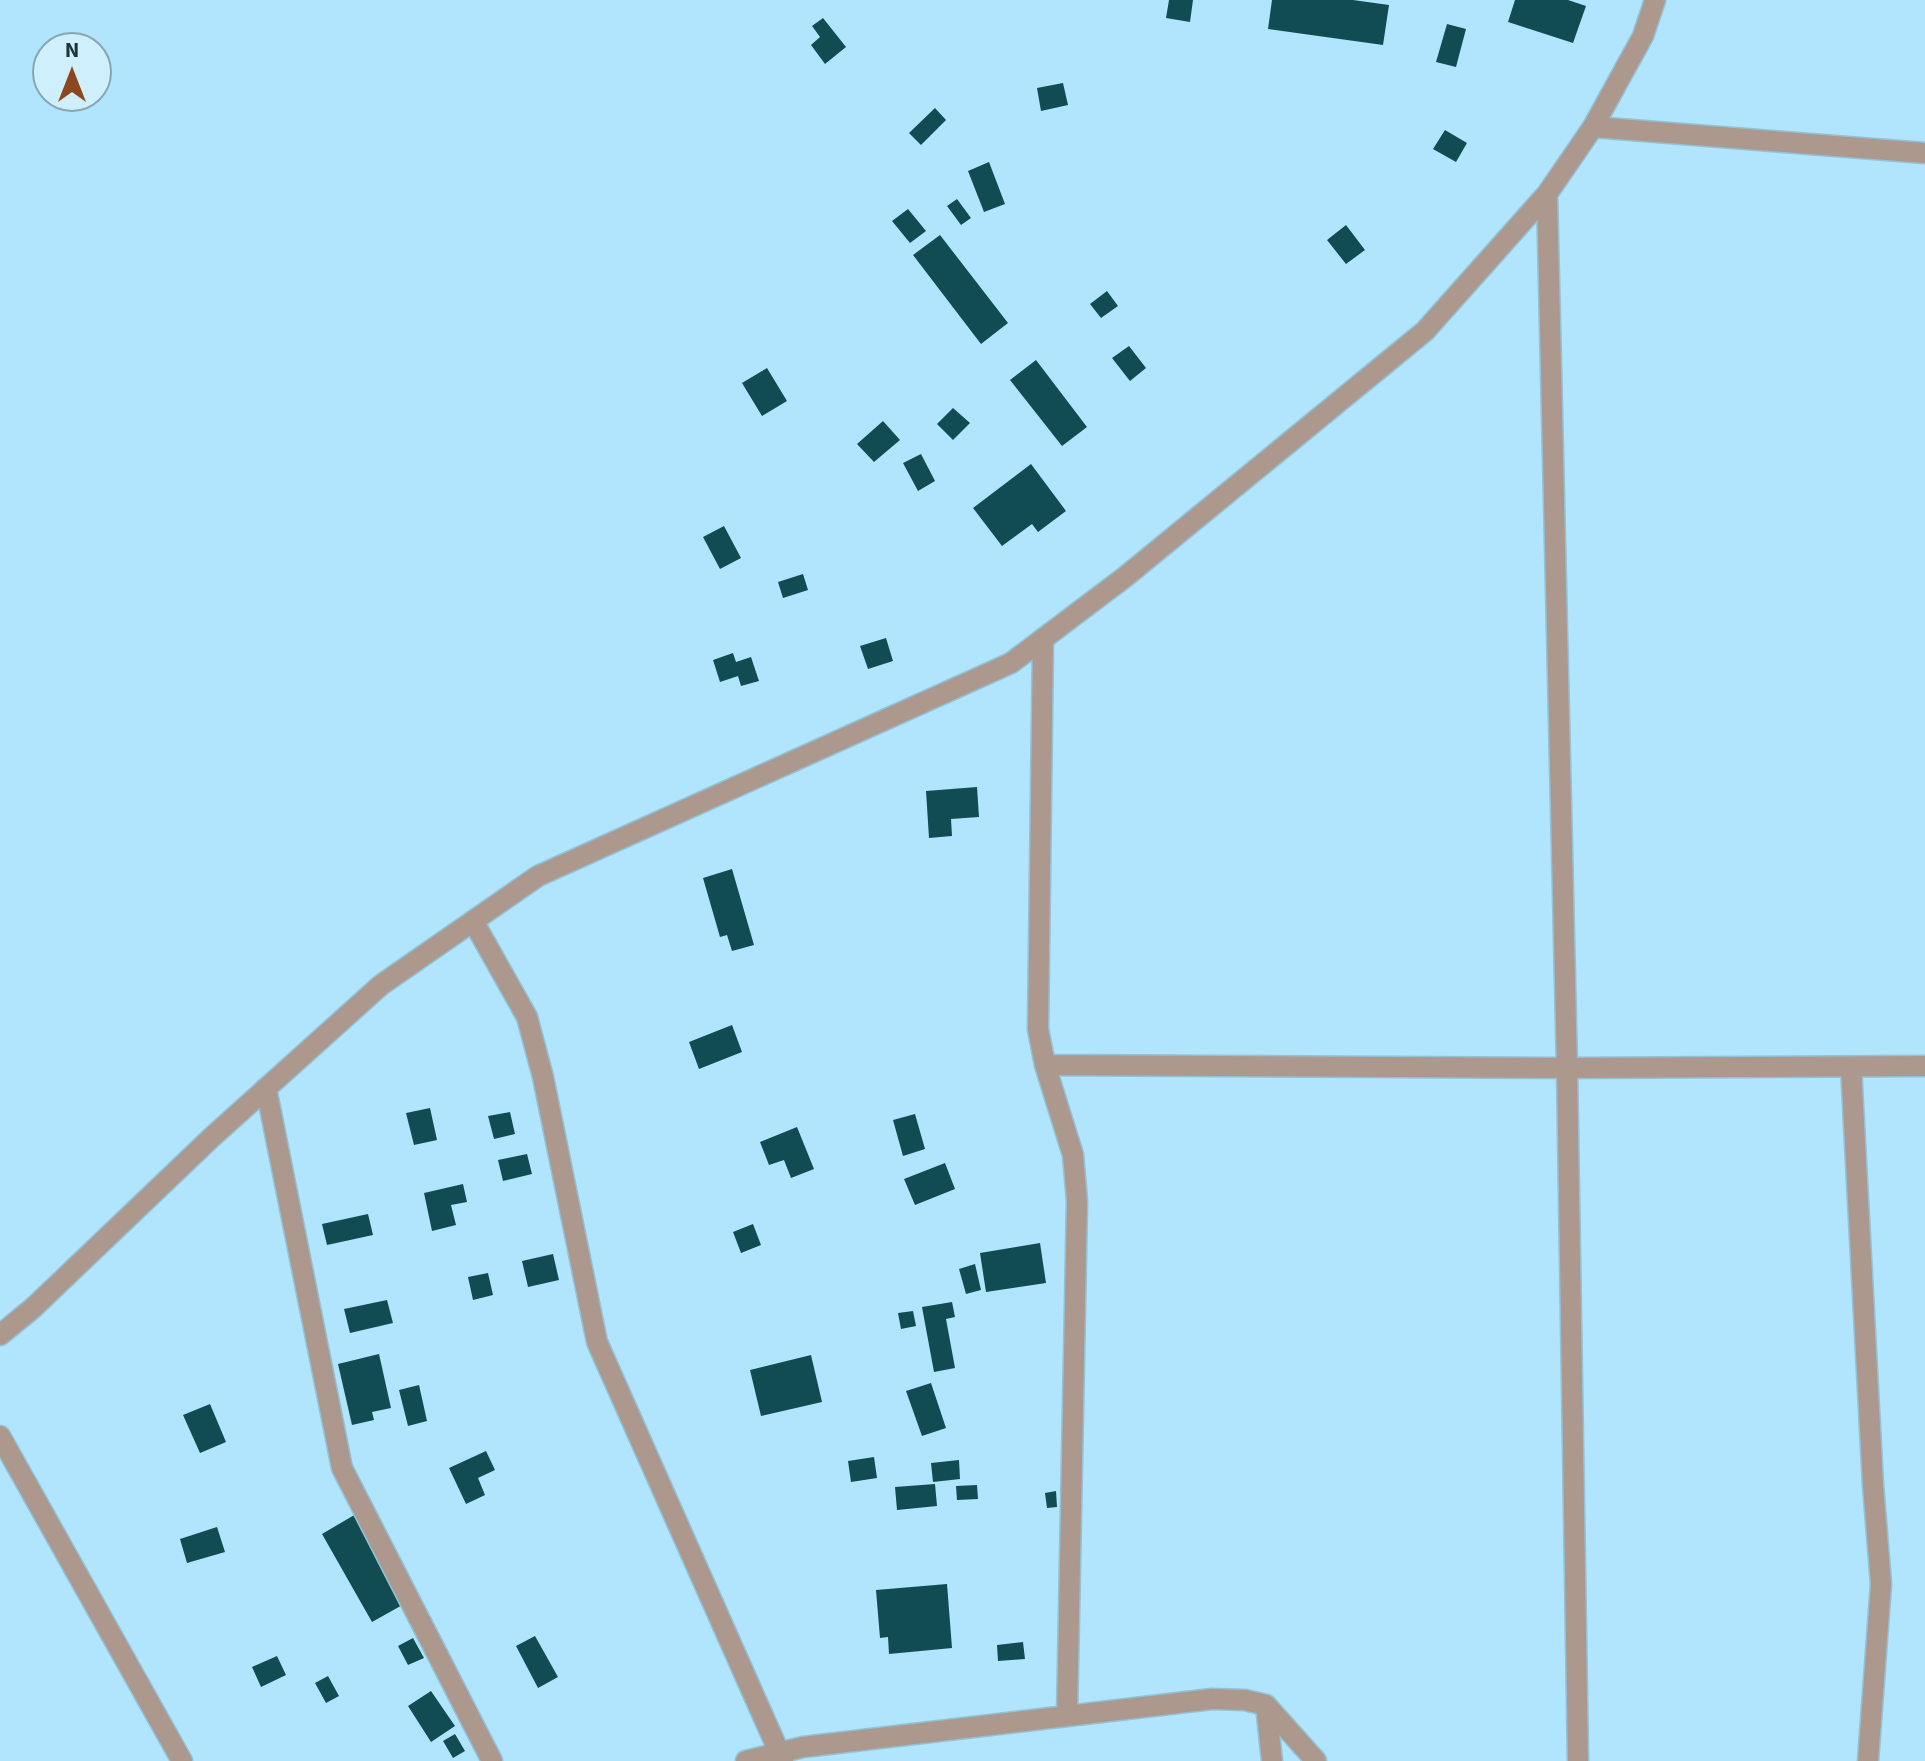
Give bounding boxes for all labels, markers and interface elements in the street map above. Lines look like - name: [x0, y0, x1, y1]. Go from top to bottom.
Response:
- north arrow: [32, 32, 112, 112]
- text: N: [65, 34, 79, 66]

